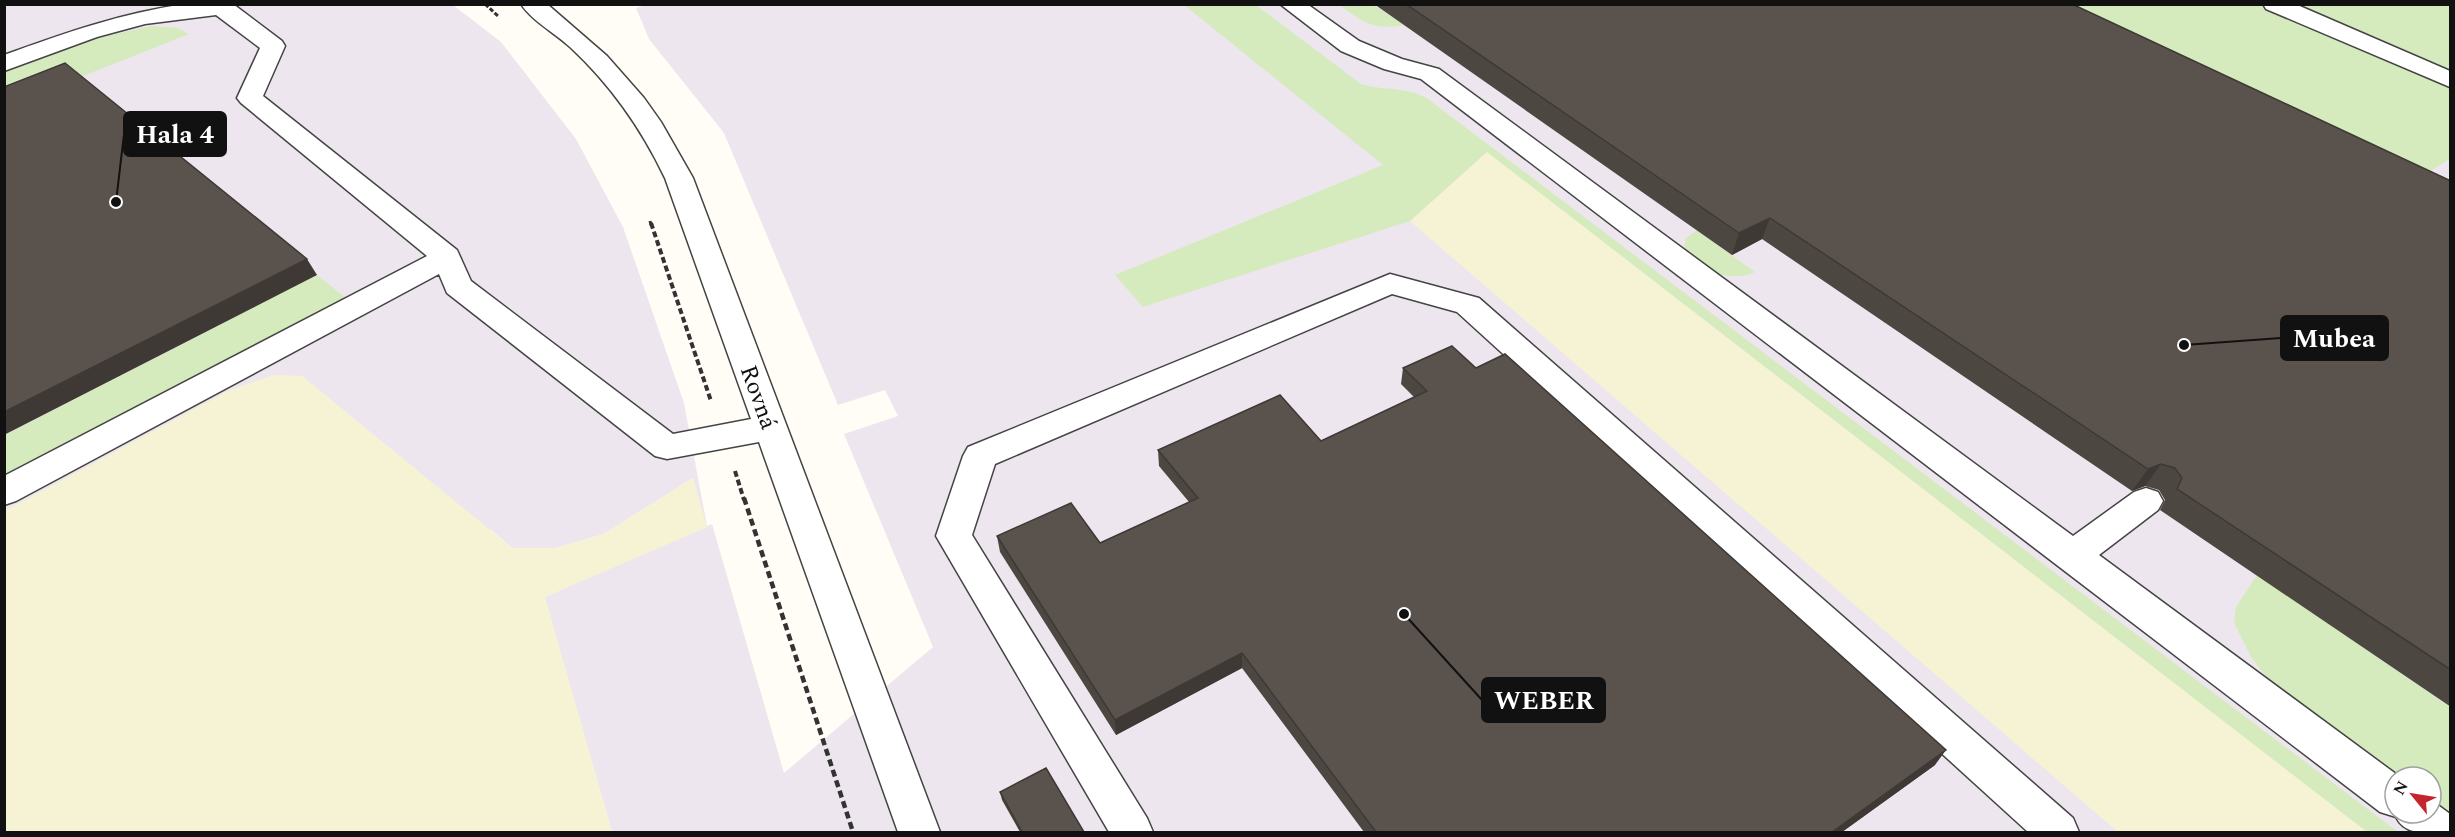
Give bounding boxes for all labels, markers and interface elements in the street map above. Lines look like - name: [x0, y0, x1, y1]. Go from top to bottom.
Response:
- callout: Hala 4: [124, 112, 226, 156]
- text: Hala 4: [136, 115, 214, 155]
- callout: Mubea: [2281, 316, 2388, 360]
- text: Mubea: [2292, 319, 2376, 359]
- street label: Rovná: [730, 360, 786, 435]
- callout: WEBER: [1482, 678, 1605, 722]
- text: WEBER: [1494, 681, 1595, 721]
- north arrow: [2383, 765, 2443, 825]
- text: N: [2387, 776, 2415, 800]

